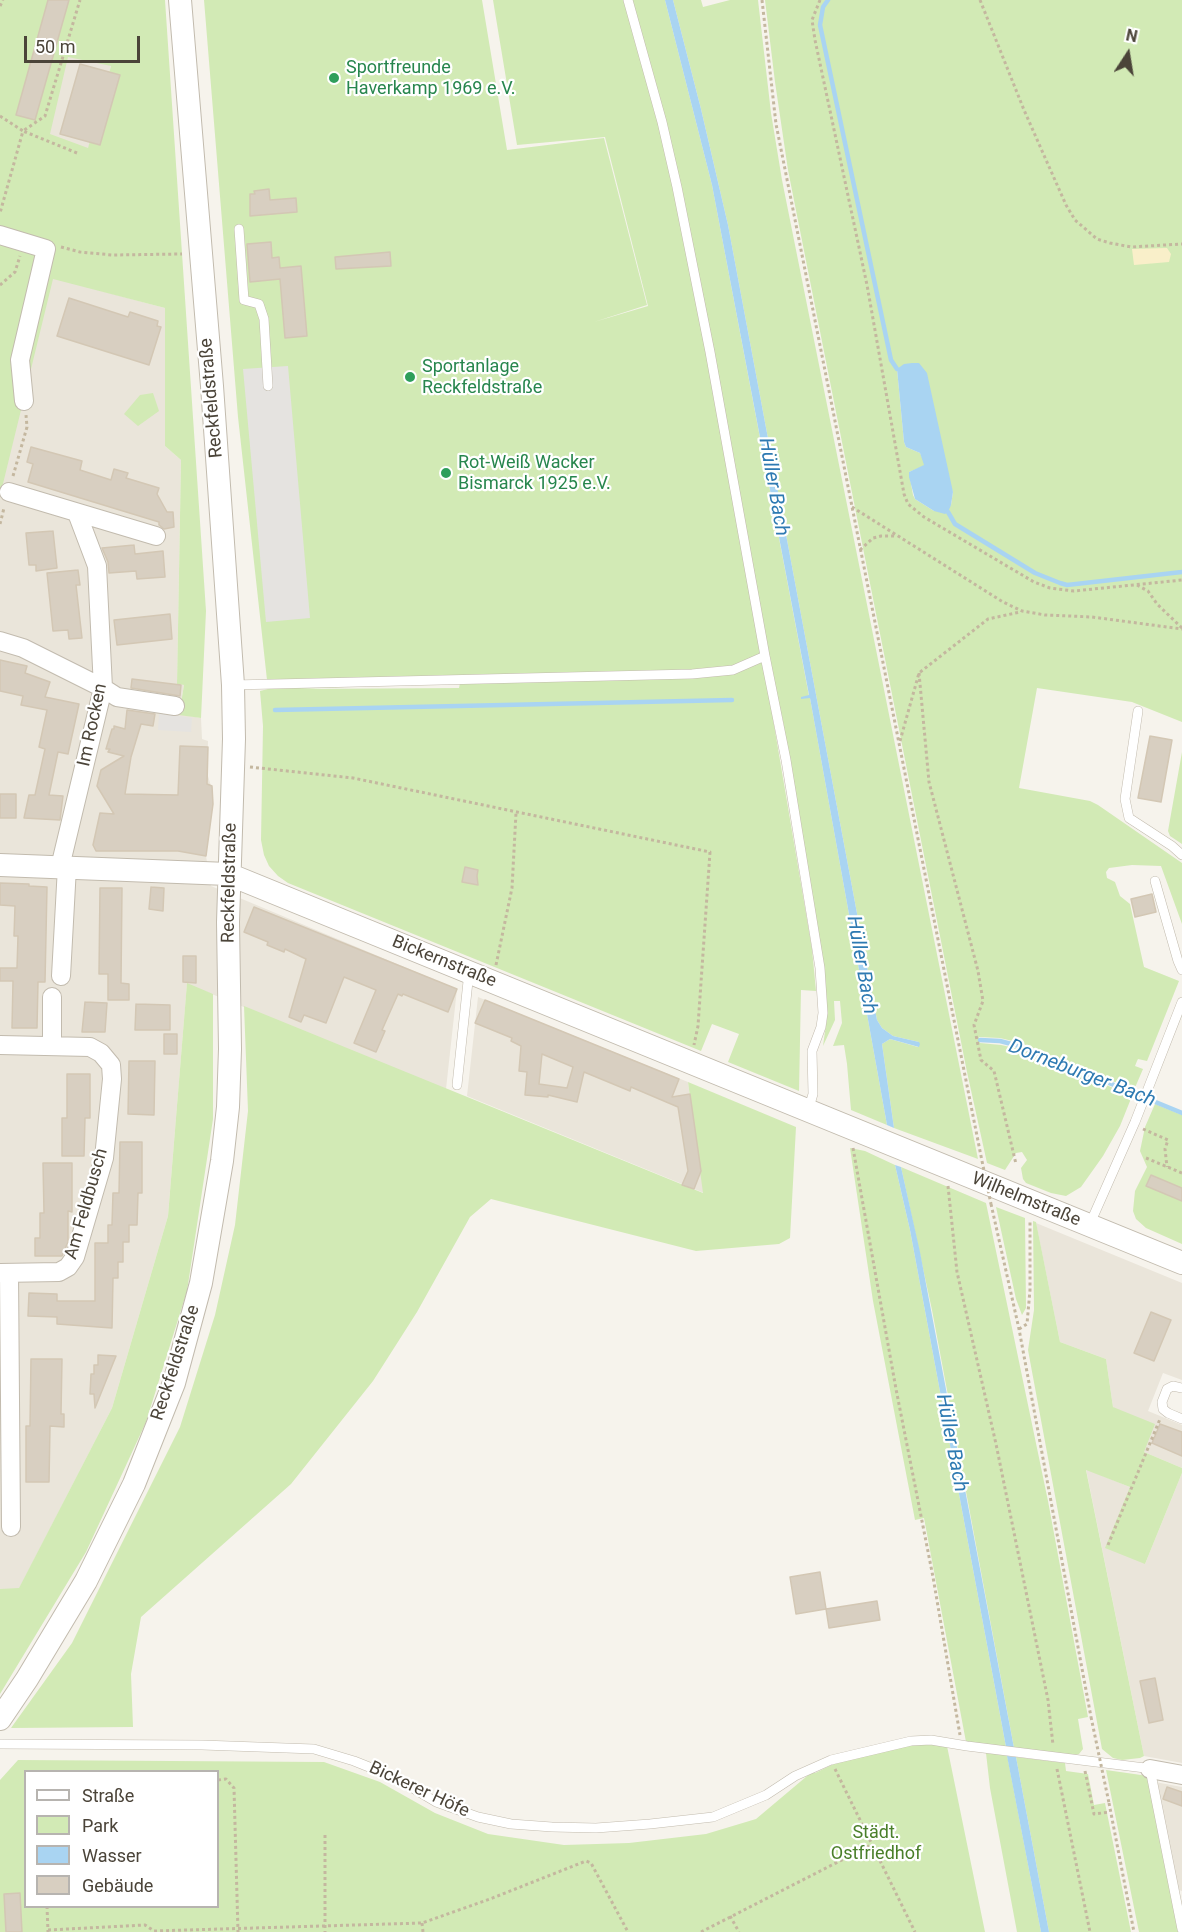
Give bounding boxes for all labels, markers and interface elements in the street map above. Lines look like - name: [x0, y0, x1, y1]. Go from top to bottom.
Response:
- scale bar: [27, 24, 142, 62]
- north arrow: [1098, 24, 1158, 84]
- text: N: [1124, 25, 1139, 46]
- text: 50 m: [35, 36, 75, 57]
- place label: Sportfreunde Haverkamp 1969 e.V.: [346, 57, 515, 100]
- marker: Sportfreunde Haverkamp 1969 e.V.: [327, 71, 341, 85]
- street label: Reckfeldstraße: [196, 337, 228, 459]
- place label: Sportanlage Reckfeldstraße: [422, 356, 542, 398]
- marker: Sportanlage Reckfeldstraße: [403, 370, 417, 384]
- water label: Hüller Bach: [753, 436, 793, 538]
- place label: Rot-Weiß Wacker Bismarck 1925 e.V.: [458, 452, 611, 494]
- marker: Rot-Weiß Wacker Bismarck 1925 e.V.: [439, 466, 453, 480]
- street label: Im Rocken: [74, 681, 112, 769]
- street label: Reckfeldstraße: [218, 823, 242, 943]
- water label: Hüller Bach: [841, 914, 881, 1016]
- street label: Bickernstraße: [389, 931, 499, 993]
- water label: Dorneburger Bach: [1005, 1035, 1159, 1113]
- street label: Am Feldbusch: [61, 1146, 113, 1262]
- street label: Wilhelmstraße: [968, 1168, 1084, 1232]
- street label: Reckfeldstraße: [147, 1302, 205, 1424]
- water label: Hüller Bach: [930, 1392, 972, 1494]
- street label: Bickerer Höfe: [365, 1757, 473, 1823]
- legend: [24, 1770, 219, 1908]
- text: Straße: [82, 1785, 134, 1806]
- text: Park: [82, 1815, 118, 1836]
- park label: Städt. Ostfriedhof: [831, 1822, 921, 1864]
- text: Wasser: [82, 1845, 142, 1866]
- text: Gebäude: [82, 1875, 153, 1896]

